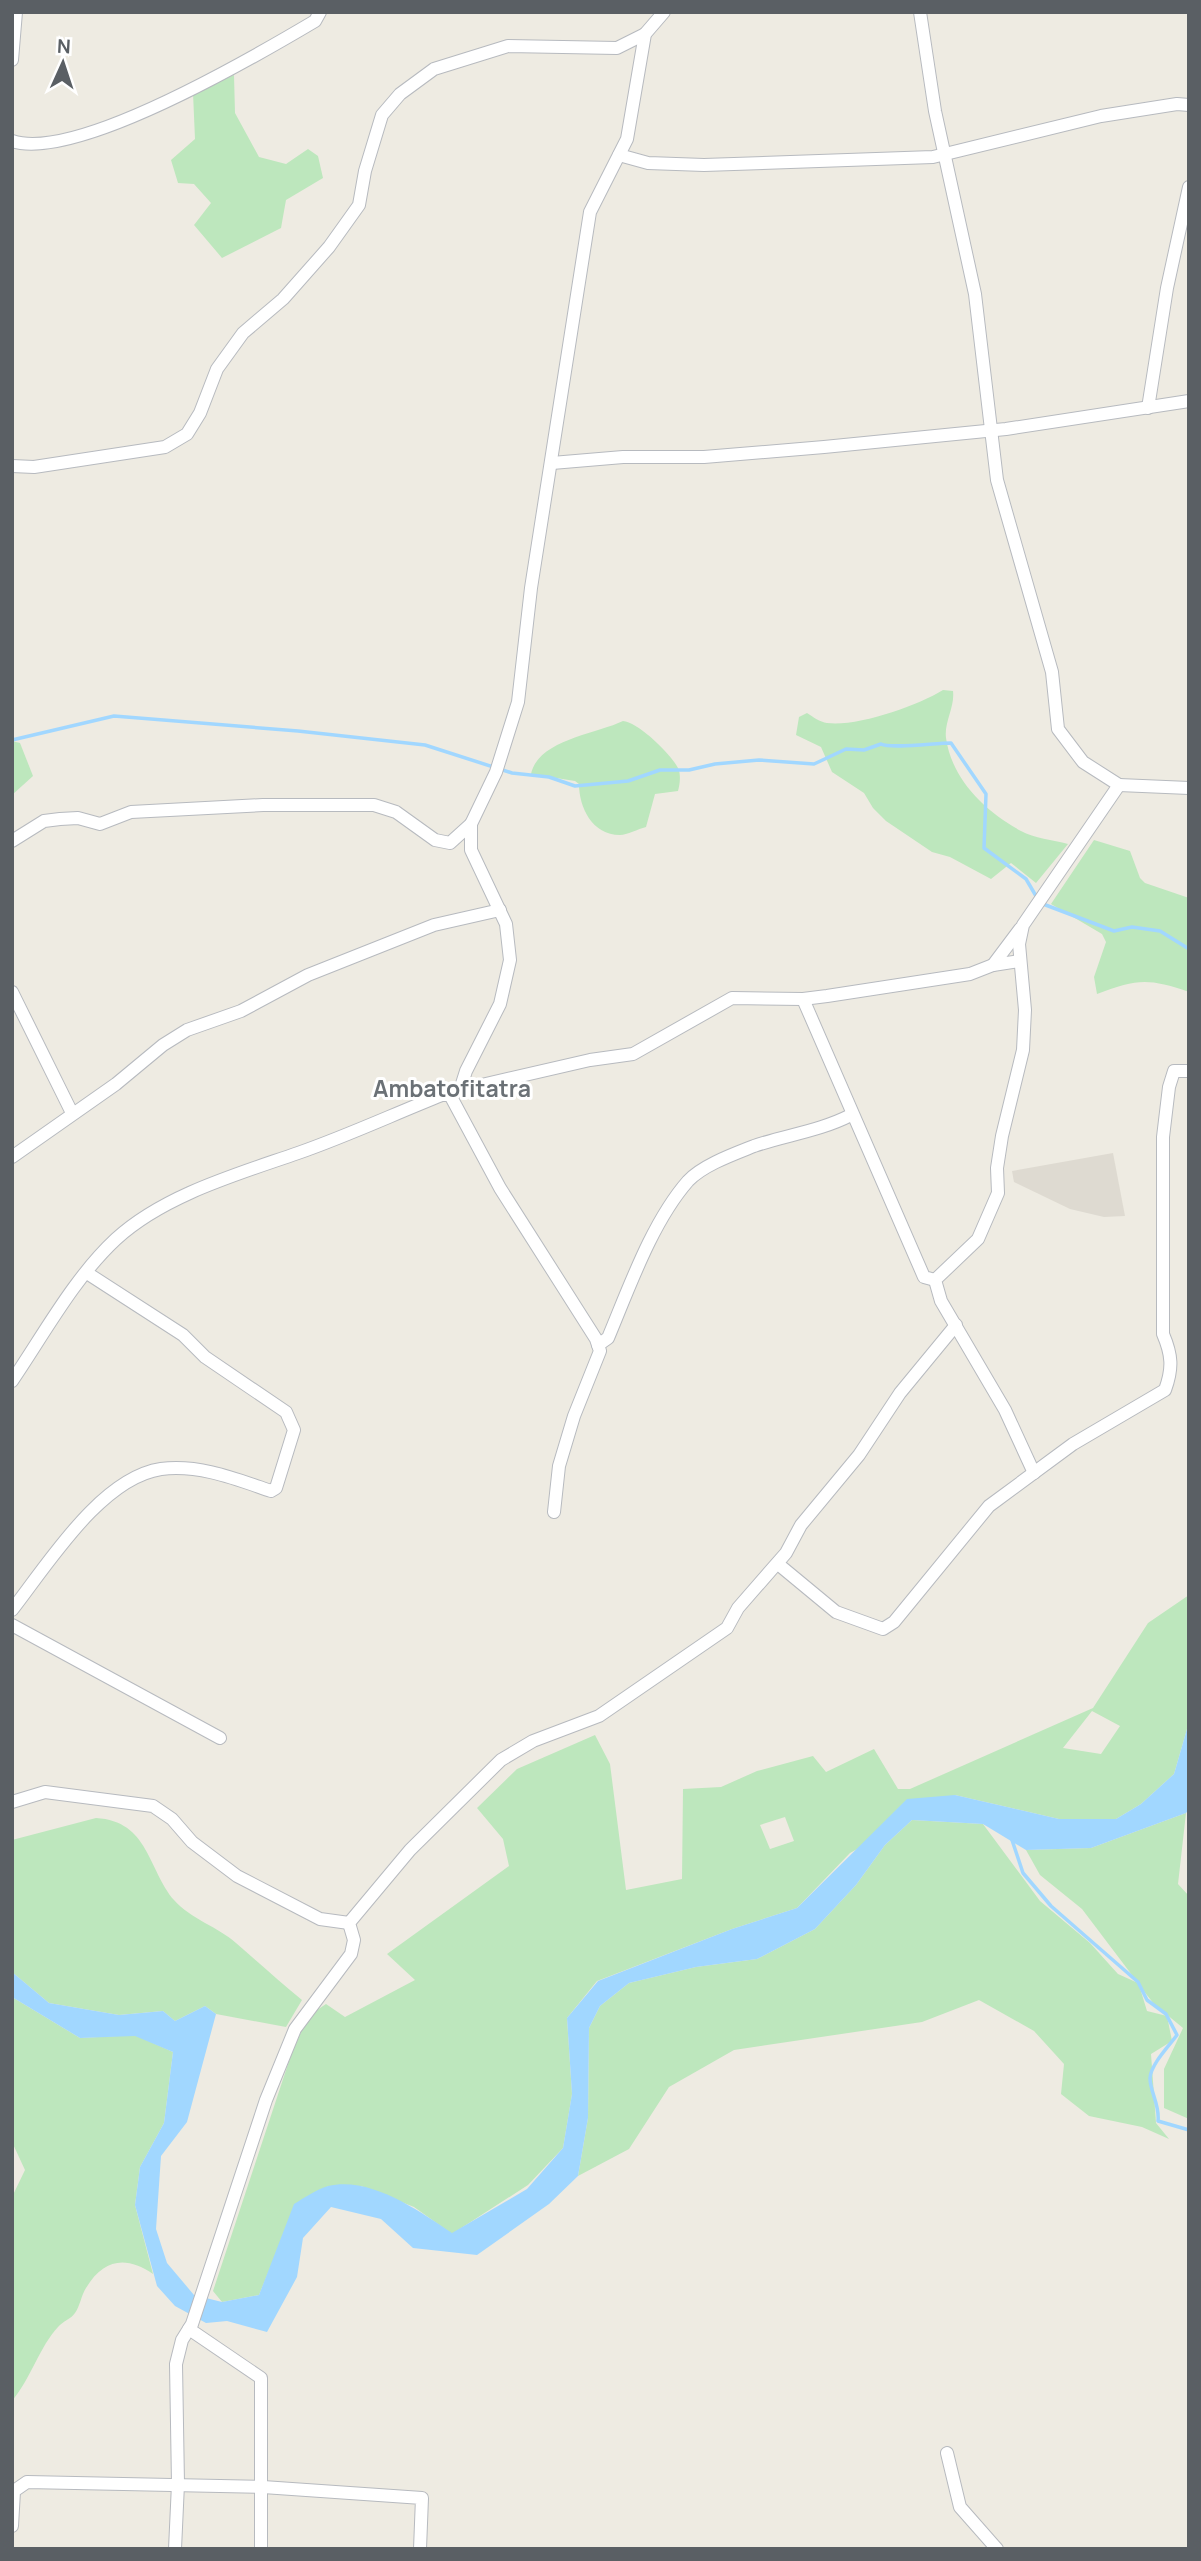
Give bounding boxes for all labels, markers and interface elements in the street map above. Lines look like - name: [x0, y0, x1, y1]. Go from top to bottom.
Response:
- north arrow: [28, 28, 98, 98]
- text: N: [56, 33, 71, 59]
- district label: Ambatofitatra: [373, 1072, 531, 1104]

